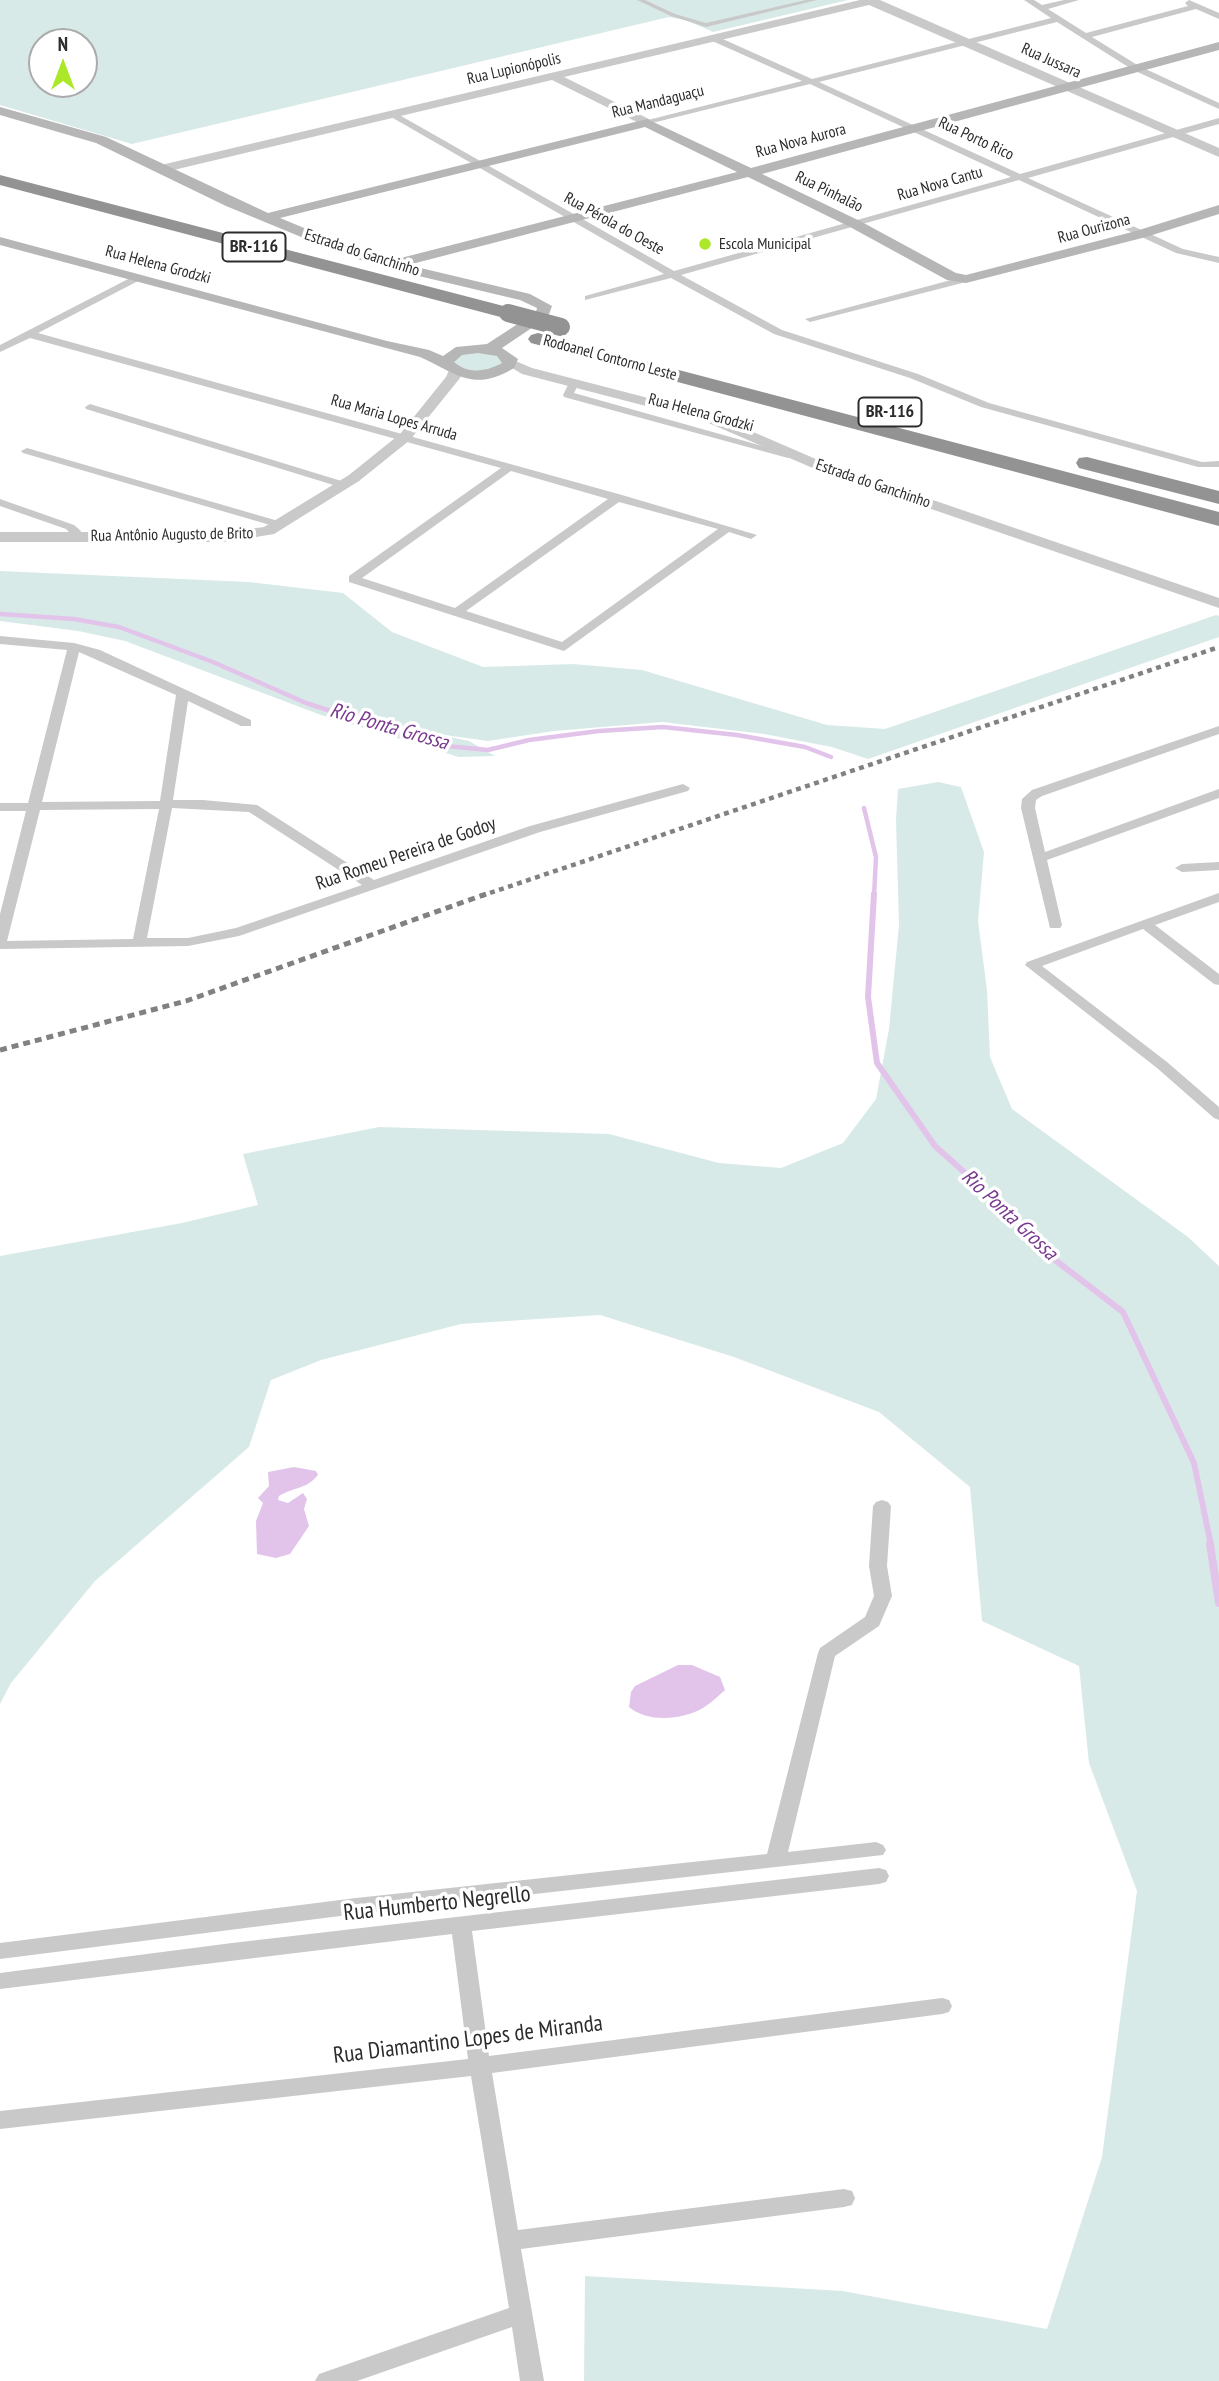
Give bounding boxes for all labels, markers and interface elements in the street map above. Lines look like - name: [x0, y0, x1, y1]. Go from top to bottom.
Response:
- north arrow: [28, 28, 98, 98]
- text: N: [58, 32, 68, 56]
- street label: Rua Jussara: [1018, 39, 1084, 83]
- street label: Rua Lupionópolis: [465, 49, 563, 89]
- street label: Rua Mandaguaçu: [610, 81, 706, 123]
- street label: Rua Porto Rico: [935, 113, 1017, 165]
- street label: Rua Nova Aurora: [754, 120, 848, 162]
- street label: Rua Nova Cantu: [895, 163, 985, 205]
- street label: Rua Pinhalão: [792, 167, 866, 217]
- street label: Rua Pérola do Oeste: [561, 189, 667, 259]
- street label: Rua Ourizona: [1056, 210, 1132, 248]
- street label: Estrada do Ganchinho: [302, 225, 422, 281]
- road number: BR-116: [222, 232, 286, 262]
- place label: Escola Municipal: [719, 234, 811, 254]
- marker: Escola Municipal: [697, 236, 713, 252]
- street label: Rua Helena Grodzki: [103, 242, 213, 288]
- street label: Rodoanel Contorno Leste: [541, 331, 679, 385]
- street label: Rua Helena Grodzki: [646, 390, 756, 436]
- street label: Rua Maria Lopes Arruda: [329, 391, 459, 445]
- road number: BR-116: [858, 398, 922, 426]
- street label: Estrada do Ganchinho: [813, 455, 933, 513]
- street label: Rua Antônio Augusto de Brito: [90, 524, 254, 546]
- water label: Rio Ponta Grossa: [327, 698, 451, 756]
- street label: Rua Romeu Pereira de Godoy: [313, 812, 499, 896]
- water label: Rio Ponta Grossa: [956, 1164, 1062, 1266]
- street label: Rua Humberto Negrello: [342, 1880, 532, 1928]
- street label: Rua Diamantino Lopes de Miranda: [332, 2010, 604, 2070]

